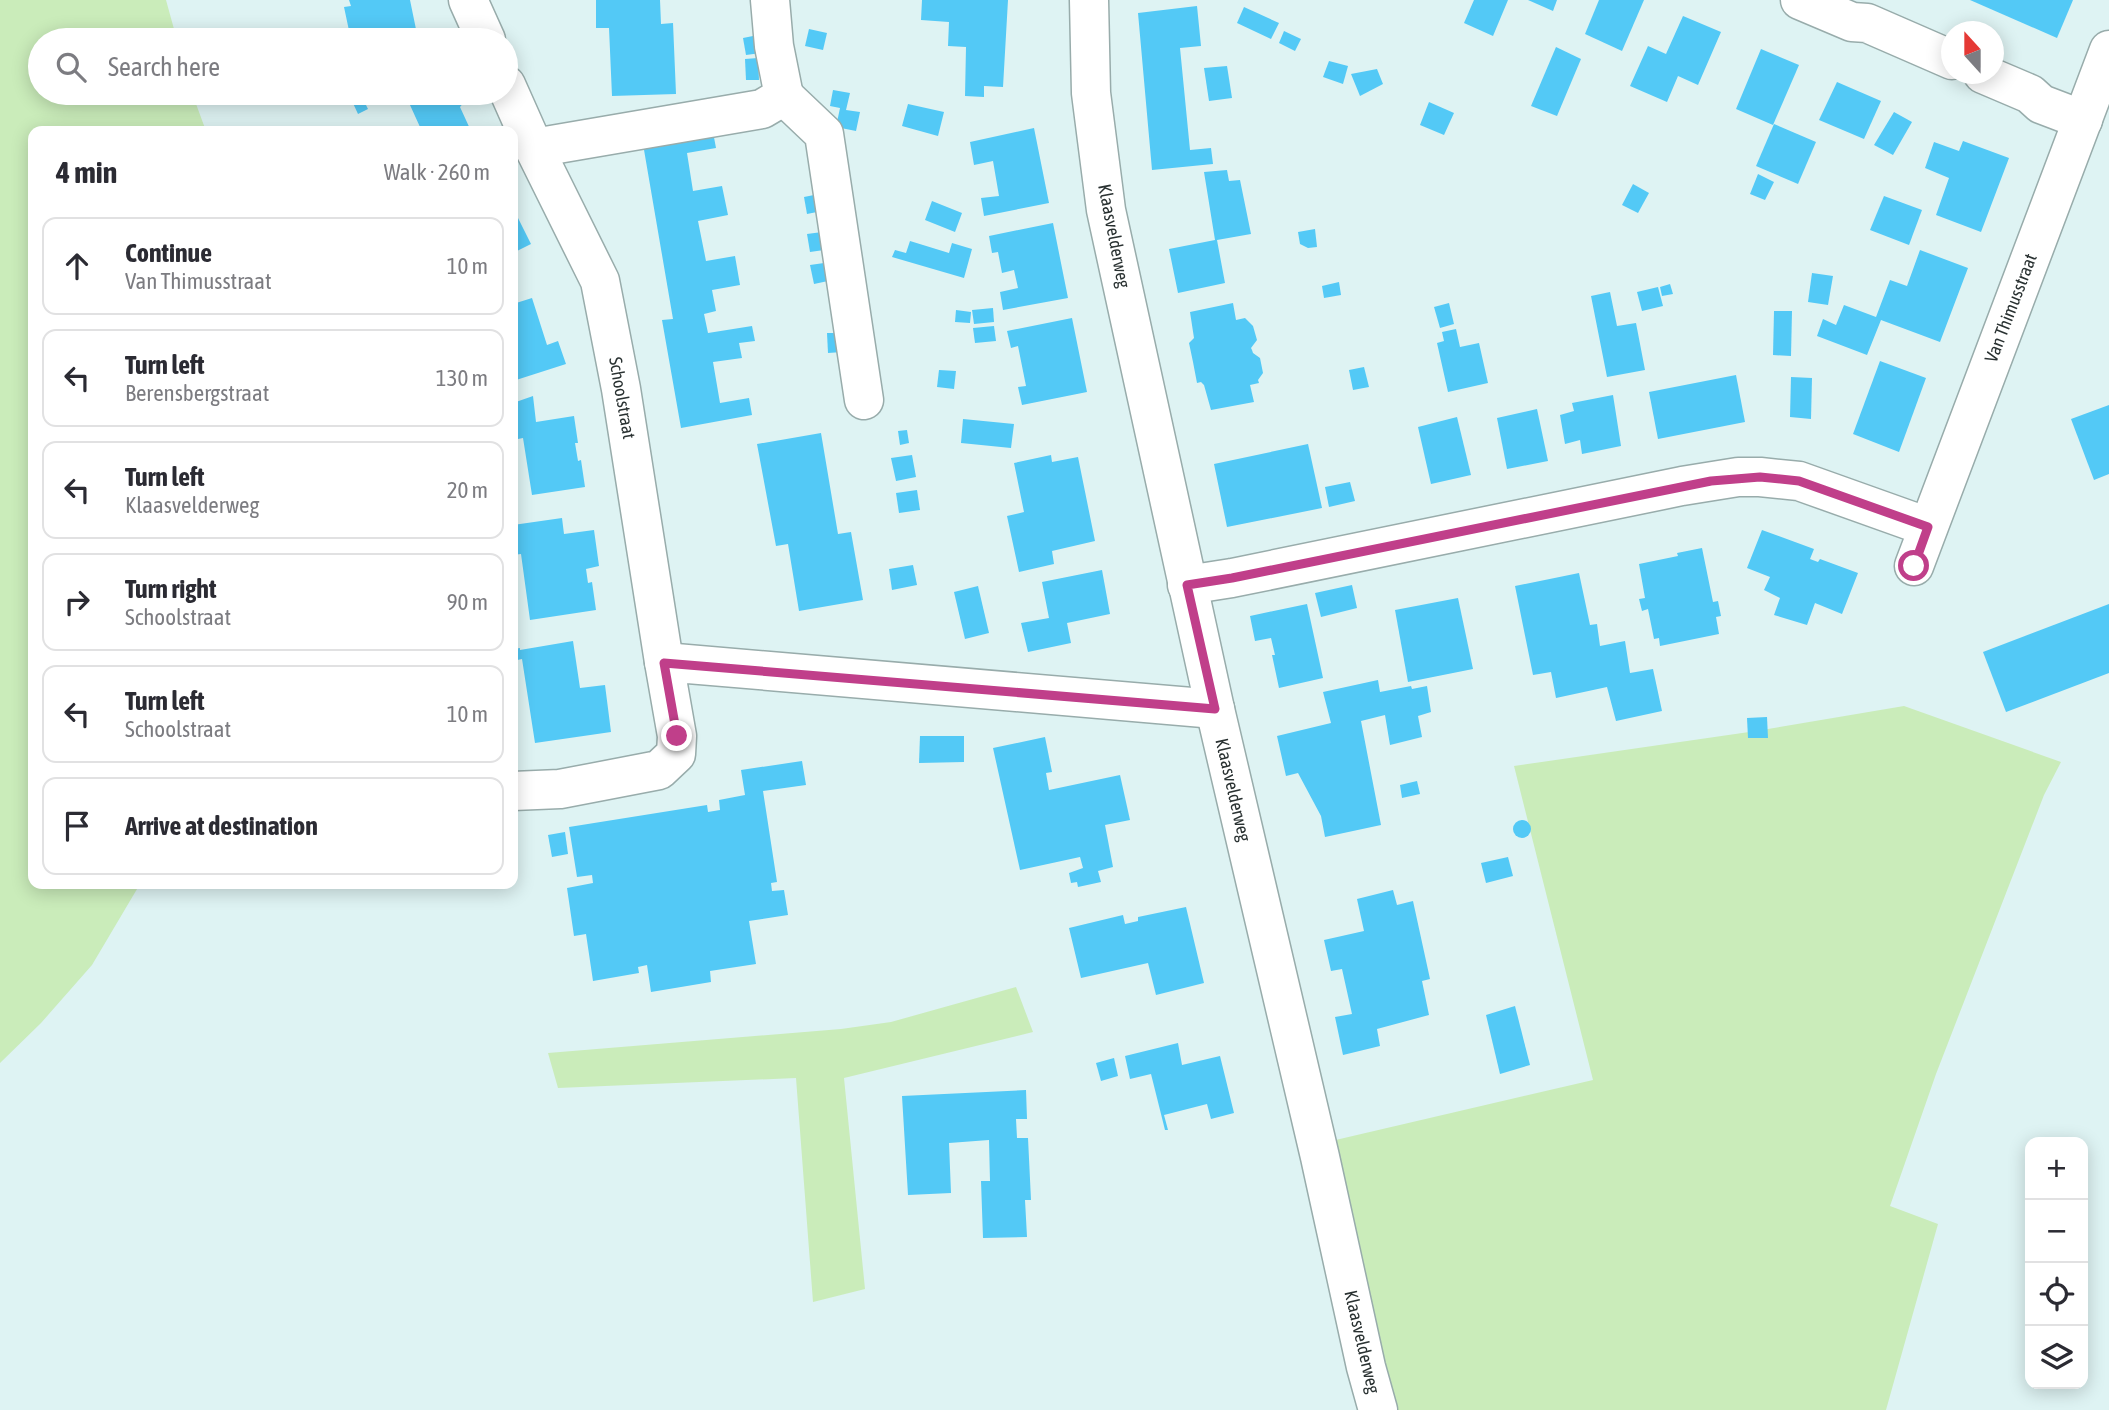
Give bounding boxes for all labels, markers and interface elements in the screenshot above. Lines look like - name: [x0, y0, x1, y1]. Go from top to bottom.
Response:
- north arrow: [1941, 21, 2004, 84]
- search box: [28, 28, 518, 105]
- icon: search: [52, 48, 90, 86]
- text: Search here: [108, 52, 220, 82]
- text: 4 min: [56, 155, 117, 189]
- text: Walk · 260 m: [384, 159, 490, 185]
- street label: Klaasvelderweg: [1094, 182, 1135, 290]
- text: Continue: [125, 238, 212, 268]
- icon: ahead: [58, 247, 96, 285]
- street label: Van Thimusstraat: [1980, 251, 2041, 365]
- text: 10 m: [447, 253, 488, 279]
- text: Van Thimusstraat: [125, 268, 272, 294]
- text: Turn left: [125, 350, 205, 380]
- street label: Schoolstraat: [605, 355, 640, 441]
- icon: left: [58, 359, 96, 397]
- text: 130 m: [436, 365, 488, 391]
- text: Berensbergstraat: [125, 380, 269, 406]
- text: Turn left: [125, 462, 205, 492]
- icon: left: [58, 471, 96, 509]
- text: 20 m: [447, 477, 488, 503]
- text: Klaasvelderweg: [125, 492, 259, 518]
- route start: [1898, 550, 1929, 581]
- text: Turn right: [125, 574, 216, 604]
- icon: right: [58, 583, 96, 621]
- text: 90 m: [447, 589, 488, 615]
- text: Schoolstraat: [125, 604, 231, 630]
- text: Turn left: [125, 686, 205, 716]
- icon: left: [58, 695, 96, 733]
- text: 10 m: [447, 701, 488, 727]
- text: Schoolstraat: [125, 716, 231, 742]
- route end: [661, 720, 692, 751]
- street label: Klaasvelderweg: [1211, 736, 1256, 844]
- icon: arrive: [58, 807, 96, 845]
- text: Arrive at destination: [125, 811, 318, 841]
- map controls: [2025, 1137, 2088, 1389]
- button: +: [2025, 1137, 2088, 1200]
- button: −: [2025, 1200, 2088, 1263]
- button: locate: [2025, 1263, 2088, 1326]
- street label: Klaasvelderweg: [1340, 1288, 1385, 1396]
- button: layers: [2025, 1326, 2088, 1389]

